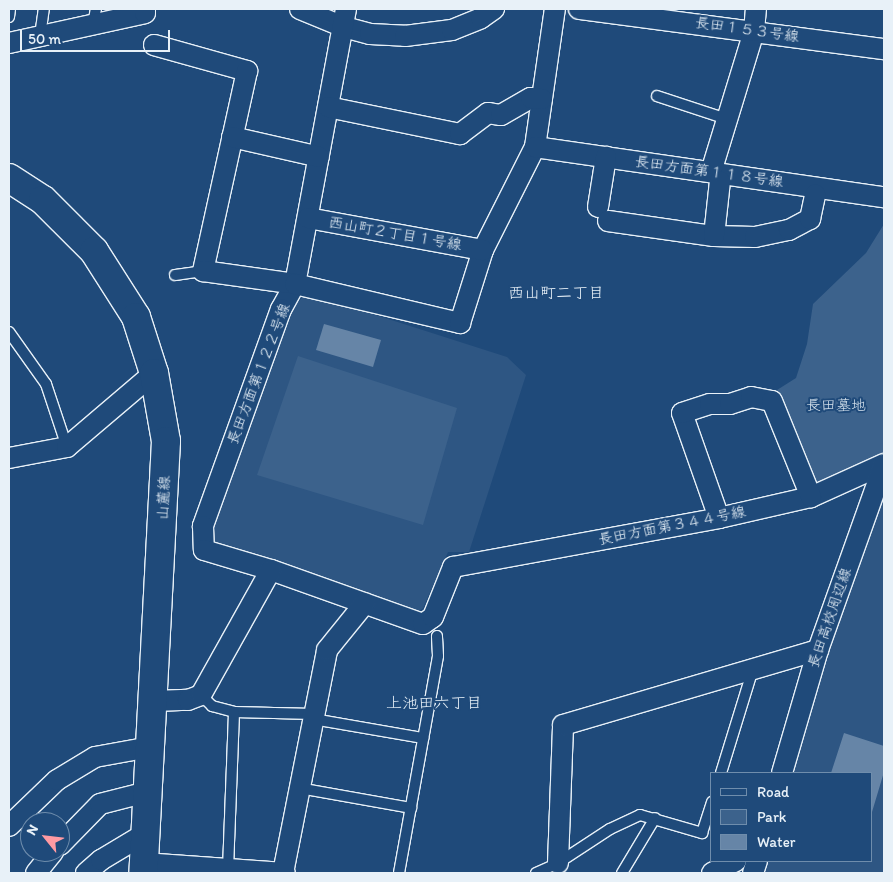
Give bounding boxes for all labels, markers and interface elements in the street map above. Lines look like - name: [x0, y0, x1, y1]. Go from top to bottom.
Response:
- street label: 長田１５３号線: [694, 14, 800, 46]
- scale bar: [22, 20, 172, 52]
- text: 50 m: [28, 30, 61, 48]
- street label: 長田方面第１１８号線: [633, 153, 785, 191]
- street label: 西山町２丁目１号線: [327, 213, 463, 255]
- district label: 西山町二丁目: [508, 283, 604, 303]
- street label: 長田方面第１２２号線: [224, 301, 294, 447]
- park label: 長田墓地: [806, 397, 866, 415]
- street label: 山麓線: [154, 475, 174, 521]
- street label: 長田方面第３４４号線: [597, 503, 747, 549]
- street label: 長田高校周辺線: [804, 565, 856, 671]
- district label: 上池田六丁目: [386, 693, 482, 713]
- legend: [710, 772, 873, 862]
- text: Road: [757, 783, 789, 801]
- text: Park: [757, 808, 787, 826]
- north arrow: [20, 812, 70, 862]
- text: N: [23, 822, 42, 838]
- text: Water: [757, 833, 795, 851]

